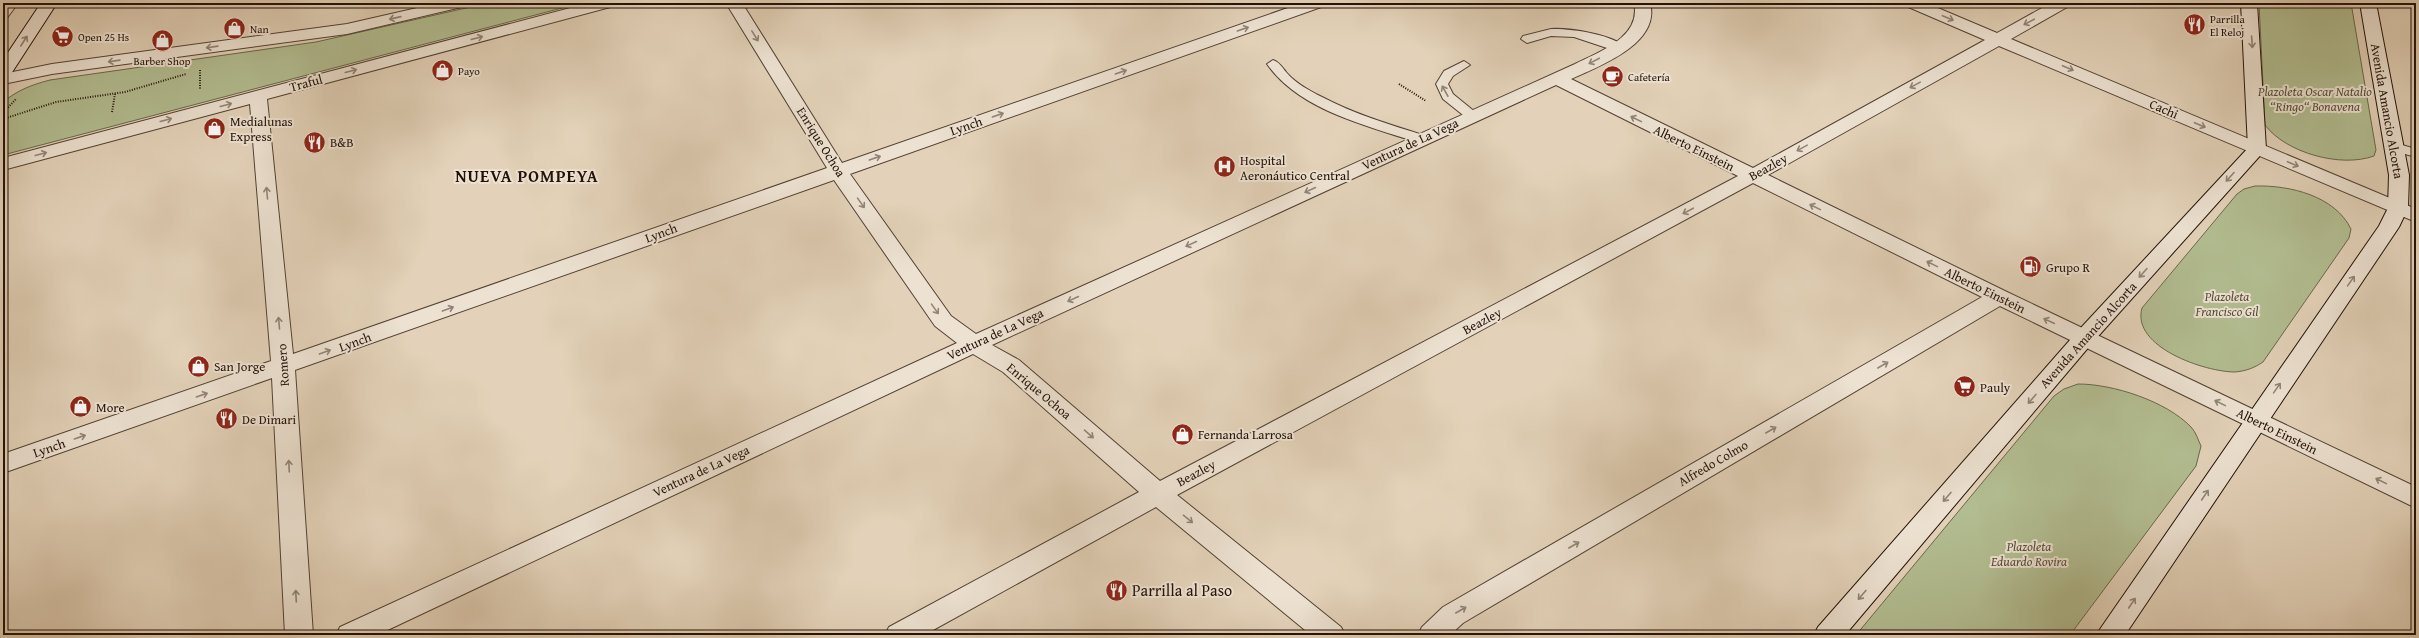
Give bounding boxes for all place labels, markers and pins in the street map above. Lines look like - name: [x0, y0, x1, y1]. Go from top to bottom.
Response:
- place label: Parrilla El Reloj: [2210, 11, 2245, 40]
- restaurant icon: Parrilla El Reloj: [2182, 12, 2208, 38]
- shop icon: Nan: [221, 16, 247, 42]
- place label: Nan: [250, 21, 269, 37]
- supermarket icon: Open 25 Hs: [49, 24, 75, 50]
- shop icon: Barber Shop: [149, 28, 175, 54]
- place label: Open 25 Hs: [78, 29, 129, 45]
- place label: Barber Shop: [134, 53, 191, 69]
- shop icon: Payo: [430, 58, 456, 84]
- place label: Payo: [458, 63, 480, 79]
- cafe icon: Cafetería: [1599, 64, 1625, 90]
- place label: Cafetería: [1628, 69, 1671, 85]
- place label: Medialunas Express: [230, 112, 293, 146]
- shop icon: Medialunas Express: [201, 115, 227, 141]
- restaurant icon: B&B: [302, 129, 328, 155]
- place label: B&B: [330, 133, 354, 152]
- place label: Hospital Aeronáutico Central: [1240, 151, 1350, 185]
- hospital icon: Hospital Aeronáutico Central: [1211, 154, 1237, 180]
- fuel station icon: Grupo R: [2018, 254, 2044, 280]
- place label: Grupo R: [2046, 258, 2091, 277]
- shop icon: San Jorge: [186, 353, 212, 379]
- place label: San Jorge: [214, 357, 265, 376]
- supermarket icon: Pauly: [1952, 374, 1978, 400]
- place label: Pauly: [1980, 378, 2011, 397]
- shop icon: More: [68, 394, 94, 420]
- place label: More: [96, 398, 125, 417]
- restaurant icon: De Dimari: [214, 406, 240, 432]
- place label: De Dimari: [242, 410, 297, 429]
- shop icon: Fernanda Larrosa: [1170, 421, 1196, 447]
- place label: Fernanda Larrosa: [1198, 425, 1294, 444]
- restaurant icon: Parrilla al Paso: [1104, 577, 1130, 603]
- place label: Parrilla al Paso: [1132, 578, 1232, 602]

